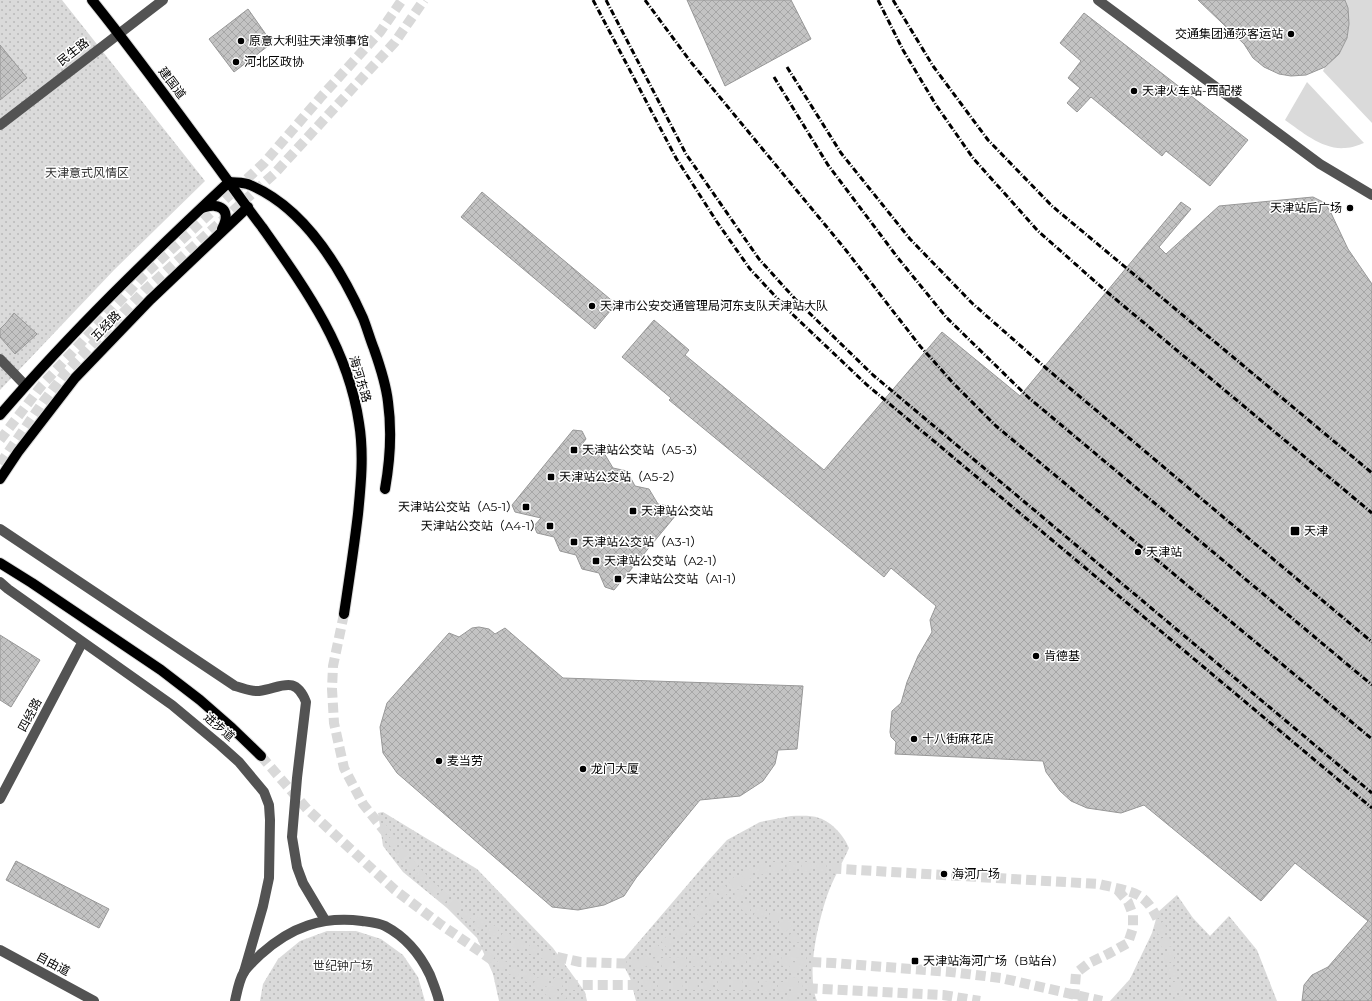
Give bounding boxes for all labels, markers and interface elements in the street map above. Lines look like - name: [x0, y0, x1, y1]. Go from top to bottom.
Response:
- place label: 交通集团通莎客运站: [1175, 26, 1283, 41]
- marker: 交通集团通莎客运站: [1286, 29, 1296, 39]
- place label: 原意大利驻天津领事馆: [249, 33, 369, 48]
- street label: 民生路: [54, 35, 91, 69]
- marker: 原意大利驻天津领事馆: [236, 36, 246, 46]
- place label: 河北区政协: [244, 54, 304, 69]
- marker: 河北区政协: [231, 57, 241, 67]
- street label: 建国道: [156, 64, 189, 102]
- place label: 天津火车站-西配楼: [1142, 83, 1243, 98]
- marker: 天津火车站-西配楼: [1129, 86, 1139, 96]
- park label: 天津意式风情区: [45, 165, 129, 180]
- place label: 天津站后广场: [1270, 200, 1342, 215]
- marker: 天津站后广场: [1345, 203, 1355, 213]
- place label: 天津市公安交通管理局河东支队天津站大队: [600, 298, 828, 313]
- marker: 天津市公安交通管理局河东支队天津站大队: [587, 301, 597, 311]
- street label: 五经路: [88, 307, 124, 344]
- street label: 海河东路: [346, 354, 375, 404]
- place label: 天津站公交站（A5-3）: [582, 442, 705, 457]
- marker: 天津站公交站（A5-3）: [569, 445, 579, 455]
- place label: 天津站公交站（A5-2）: [559, 469, 682, 484]
- marker: 天津站公交站（A5-2）: [546, 472, 556, 482]
- place label: 天津站公交站（A5-1）: [398, 499, 518, 514]
- marker: 天津站公交站（A5-1）: [521, 502, 531, 512]
- place label: 天津站公交站: [641, 503, 713, 518]
- marker: 天津站公交站: [628, 506, 638, 516]
- place label: 天津站公交站（A4-1）: [421, 518, 542, 533]
- marker: 天津站公交站（A4-1）: [545, 521, 555, 531]
- place label: 天津: [1304, 523, 1328, 538]
- marker: 天津: [1289, 525, 1301, 537]
- place label: 天津站公交站（A3-1）: [582, 534, 702, 549]
- marker: 天津站公交站（A3-1）: [569, 537, 579, 547]
- place label: 天津站: [1146, 544, 1182, 559]
- marker: 天津站: [1133, 547, 1143, 557]
- place label: 天津站公交站（A2-1）: [604, 553, 724, 568]
- marker: 天津站公交站（A2-1）: [591, 556, 601, 566]
- place label: 天津站公交站（A1-1）: [626, 571, 743, 586]
- marker: 天津站公交站（A1-1）: [613, 574, 623, 584]
- place label: 肯德基: [1044, 648, 1080, 663]
- marker: 肯德基: [1031, 651, 1041, 661]
- street label: 四经路: [14, 695, 45, 734]
- street label: 进步道: [201, 709, 238, 744]
- place label: 十八街麻花店: [922, 731, 994, 746]
- marker: 十八街麻花店: [909, 734, 919, 744]
- place label: 麦当劳: [447, 753, 483, 768]
- marker: 麦当劳: [434, 756, 444, 766]
- place label: 龙门大厦: [591, 761, 639, 776]
- marker: 龙门大厦: [578, 764, 588, 774]
- place label: 海河广场: [952, 866, 1000, 881]
- marker: 海河广场: [939, 869, 949, 879]
- street label: 自由道: [34, 948, 73, 979]
- place label: 天津站海河广场（B站台）: [923, 953, 1064, 968]
- marker: 天津站海河广场（B站台）: [910, 956, 920, 966]
- park label: 世纪钟广场: [313, 958, 373, 973]

